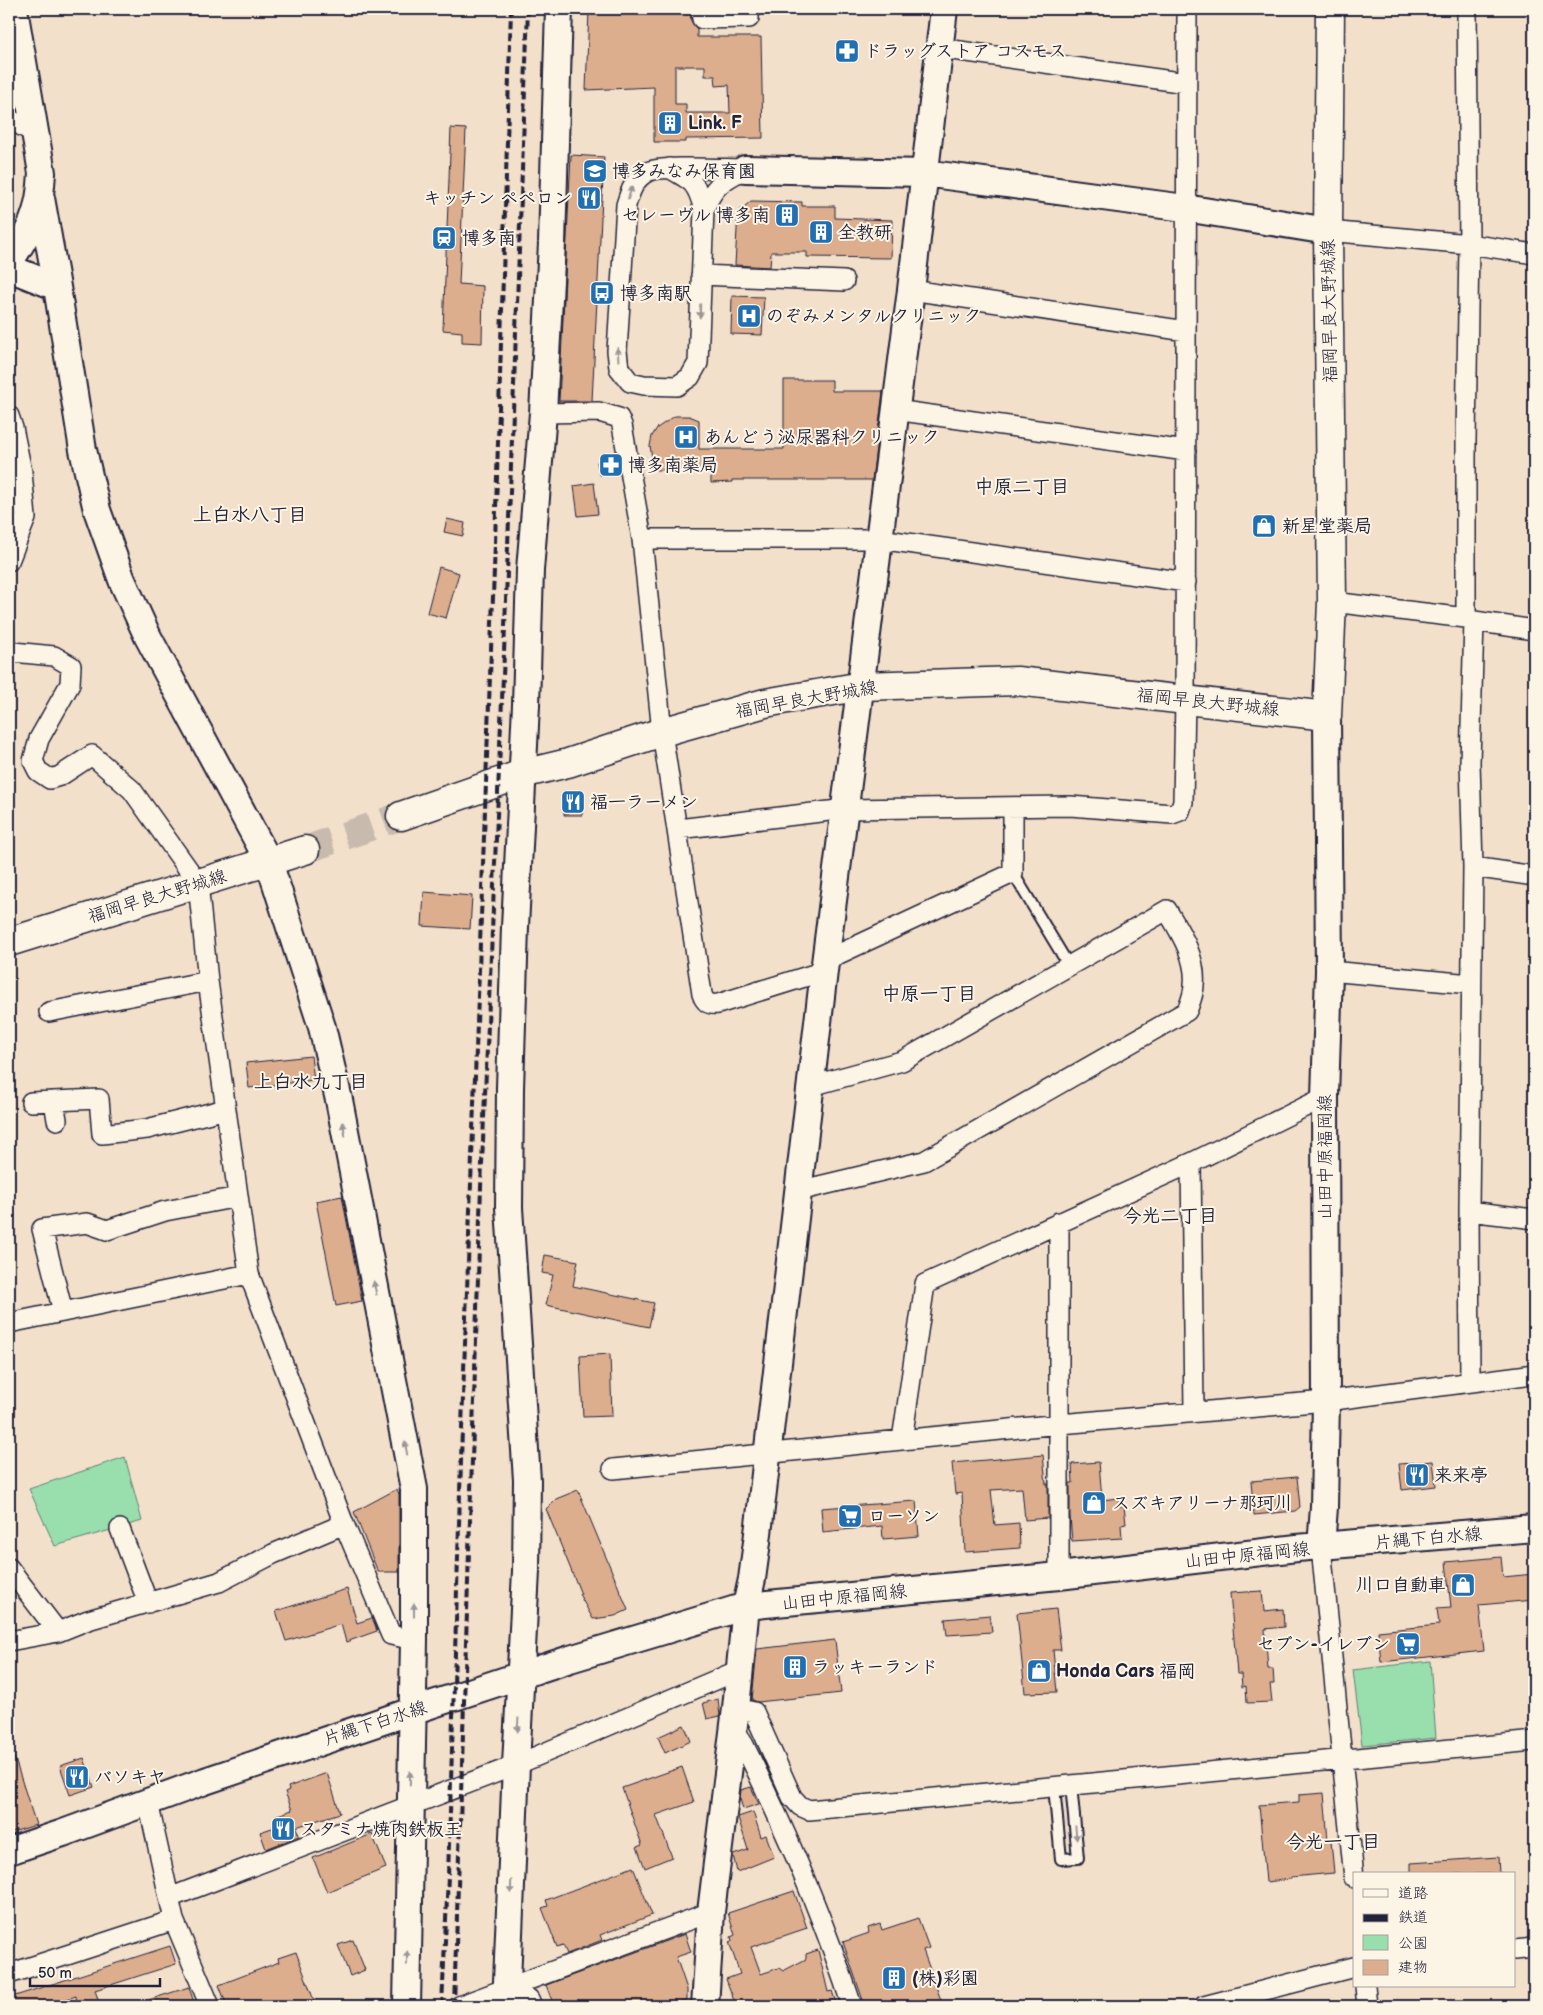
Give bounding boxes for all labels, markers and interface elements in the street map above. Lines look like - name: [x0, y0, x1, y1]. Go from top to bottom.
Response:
- pharmacy icon: ドラッグストア コスモス: [834, 38, 860, 64]
- place label: ドラッグストア コスモス: [864, 41, 1067, 62]
- building icon: Link. F: [657, 110, 683, 136]
- place label: Link. F: [688, 113, 742, 134]
- school or university icon: 博多みなみ保育園: [582, 158, 608, 184]
- place label: 博多みなみ保育園: [612, 161, 756, 182]
- restaurant icon: キッチン ペペロン: [576, 185, 602, 211]
- one-way arrow: [627, 185, 634, 200]
- place label: キッチン ペペロン: [423, 188, 572, 209]
- building icon: セレーヴル 博多南: [774, 202, 800, 228]
- place label: セレーヴル 博多南: [621, 205, 770, 226]
- building icon: 全教研: [808, 219, 834, 245]
- place label: 全教研: [838, 222, 892, 243]
- station icon: 博多南: [431, 225, 457, 251]
- place label: 博多南: [462, 228, 516, 249]
- street label: 福岡早良大野城線: [1318, 239, 1341, 383]
- bus stop icon: 博多南駅: [589, 280, 615, 306]
- place label: 博多南駅: [620, 283, 692, 304]
- hospital icon: のぞみメンタルクリニック: [736, 303, 762, 329]
- one-way arrow: [695, 304, 703, 320]
- place label: のぞみメンタルクリニック: [766, 306, 981, 327]
- one-way arrow: [614, 346, 622, 362]
- hospital icon: あんどう泌尿器科クリニック: [673, 424, 699, 450]
- place label: あんどう泌尿器科クリニック: [704, 427, 939, 448]
- pharmacy icon: 博多南薬局: [598, 452, 624, 478]
- place label: 博多南薬局: [628, 455, 718, 476]
- district label: 中原二丁目: [974, 476, 1070, 499]
- district label: 上白水八丁目: [193, 504, 307, 527]
- shop icon: 新星堂薬局: [1251, 513, 1277, 539]
- place label: 新星堂薬局: [1282, 516, 1372, 537]
- street label: 福岡早良大野城線: [733, 677, 879, 722]
- street label: 福岡早良大野城線: [1135, 685, 1281, 720]
- restaurant icon: 福一ラーメン: [560, 789, 586, 815]
- place label: 福一ラーメン: [590, 792, 698, 813]
- street label: 福岡早良大野城線: [85, 865, 229, 928]
- district label: 中原一丁目: [881, 983, 977, 1006]
- district label: 上白水九丁目: [254, 1071, 368, 1094]
- street label: 山田中原福岡線: [1315, 1094, 1336, 1220]
- one-way arrow: [340, 1120, 348, 1136]
- district label: 今光二丁目: [1122, 1205, 1218, 1228]
- one-way arrow: [370, 1280, 378, 1296]
- one-way arrow: [402, 1439, 410, 1455]
- restaurant icon: 来来亭: [1404, 1462, 1430, 1488]
- place label: 来来亭: [1434, 1465, 1488, 1486]
- shop icon: スズキアリーナ那珂川: [1081, 1490, 1107, 1516]
- place label: スズキアリーナ那珂川: [1112, 1493, 1293, 1514]
- supermarket icon: ローソン: [837, 1503, 863, 1529]
- place label: ローソン: [868, 1506, 940, 1527]
- street label: 片縄下白水線: [1373, 1523, 1483, 1554]
- street label: 山田中原福岡線: [1183, 1538, 1311, 1573]
- shop icon: 川口自動車: [1450, 1572, 1476, 1598]
- place label: 川口自動車: [1356, 1575, 1446, 1596]
- street label: 山田中原福岡線: [780, 1580, 908, 1615]
- one-way arrow: [410, 1601, 418, 1617]
- supermarket icon: セブン-イレブン: [1395, 1631, 1421, 1657]
- place label: セブン-イレブン: [1257, 1634, 1390, 1655]
- building icon: ラッキーランド: [782, 1654, 808, 1680]
- place label: ラッキーランド: [812, 1657, 938, 1678]
- shop icon: Honda Cars 福岡: [1026, 1658, 1052, 1684]
- place label: Honda Cars 福岡: [1056, 1661, 1195, 1682]
- street label: 片縄下白水線: [321, 1697, 430, 1750]
- one-way arrow: [513, 1717, 521, 1733]
- restaurant icon: バソキヤ: [64, 1764, 90, 1790]
- place label: バソキヤ: [94, 1767, 166, 1788]
- one-way arrow: [407, 1769, 415, 1785]
- restaurant icon: スタミナ焼肉鉄板王: [270, 1816, 296, 1842]
- place label: スタミナ焼肉鉄板王: [300, 1819, 462, 1840]
- one-way arrow: [1072, 1826, 1080, 1842]
- district label: 今光一丁目: [1285, 1831, 1381, 1854]
- legend: [1353, 1872, 1516, 1988]
- one-way arrow: [506, 1879, 514, 1895]
- text: 道路: [1398, 1884, 1428, 1903]
- text: 鉄道: [1398, 1908, 1428, 1927]
- text: 公園: [1398, 1934, 1428, 1953]
- one-way arrow: [404, 1949, 412, 1965]
- scale bar: [30, 1955, 160, 1987]
- text: 建物: [1398, 1958, 1428, 1977]
- text: 50 m: [38, 1964, 72, 1983]
- building icon: (株)彩園: [881, 1965, 907, 1991]
- place label: (株)彩園: [912, 1968, 979, 1989]

